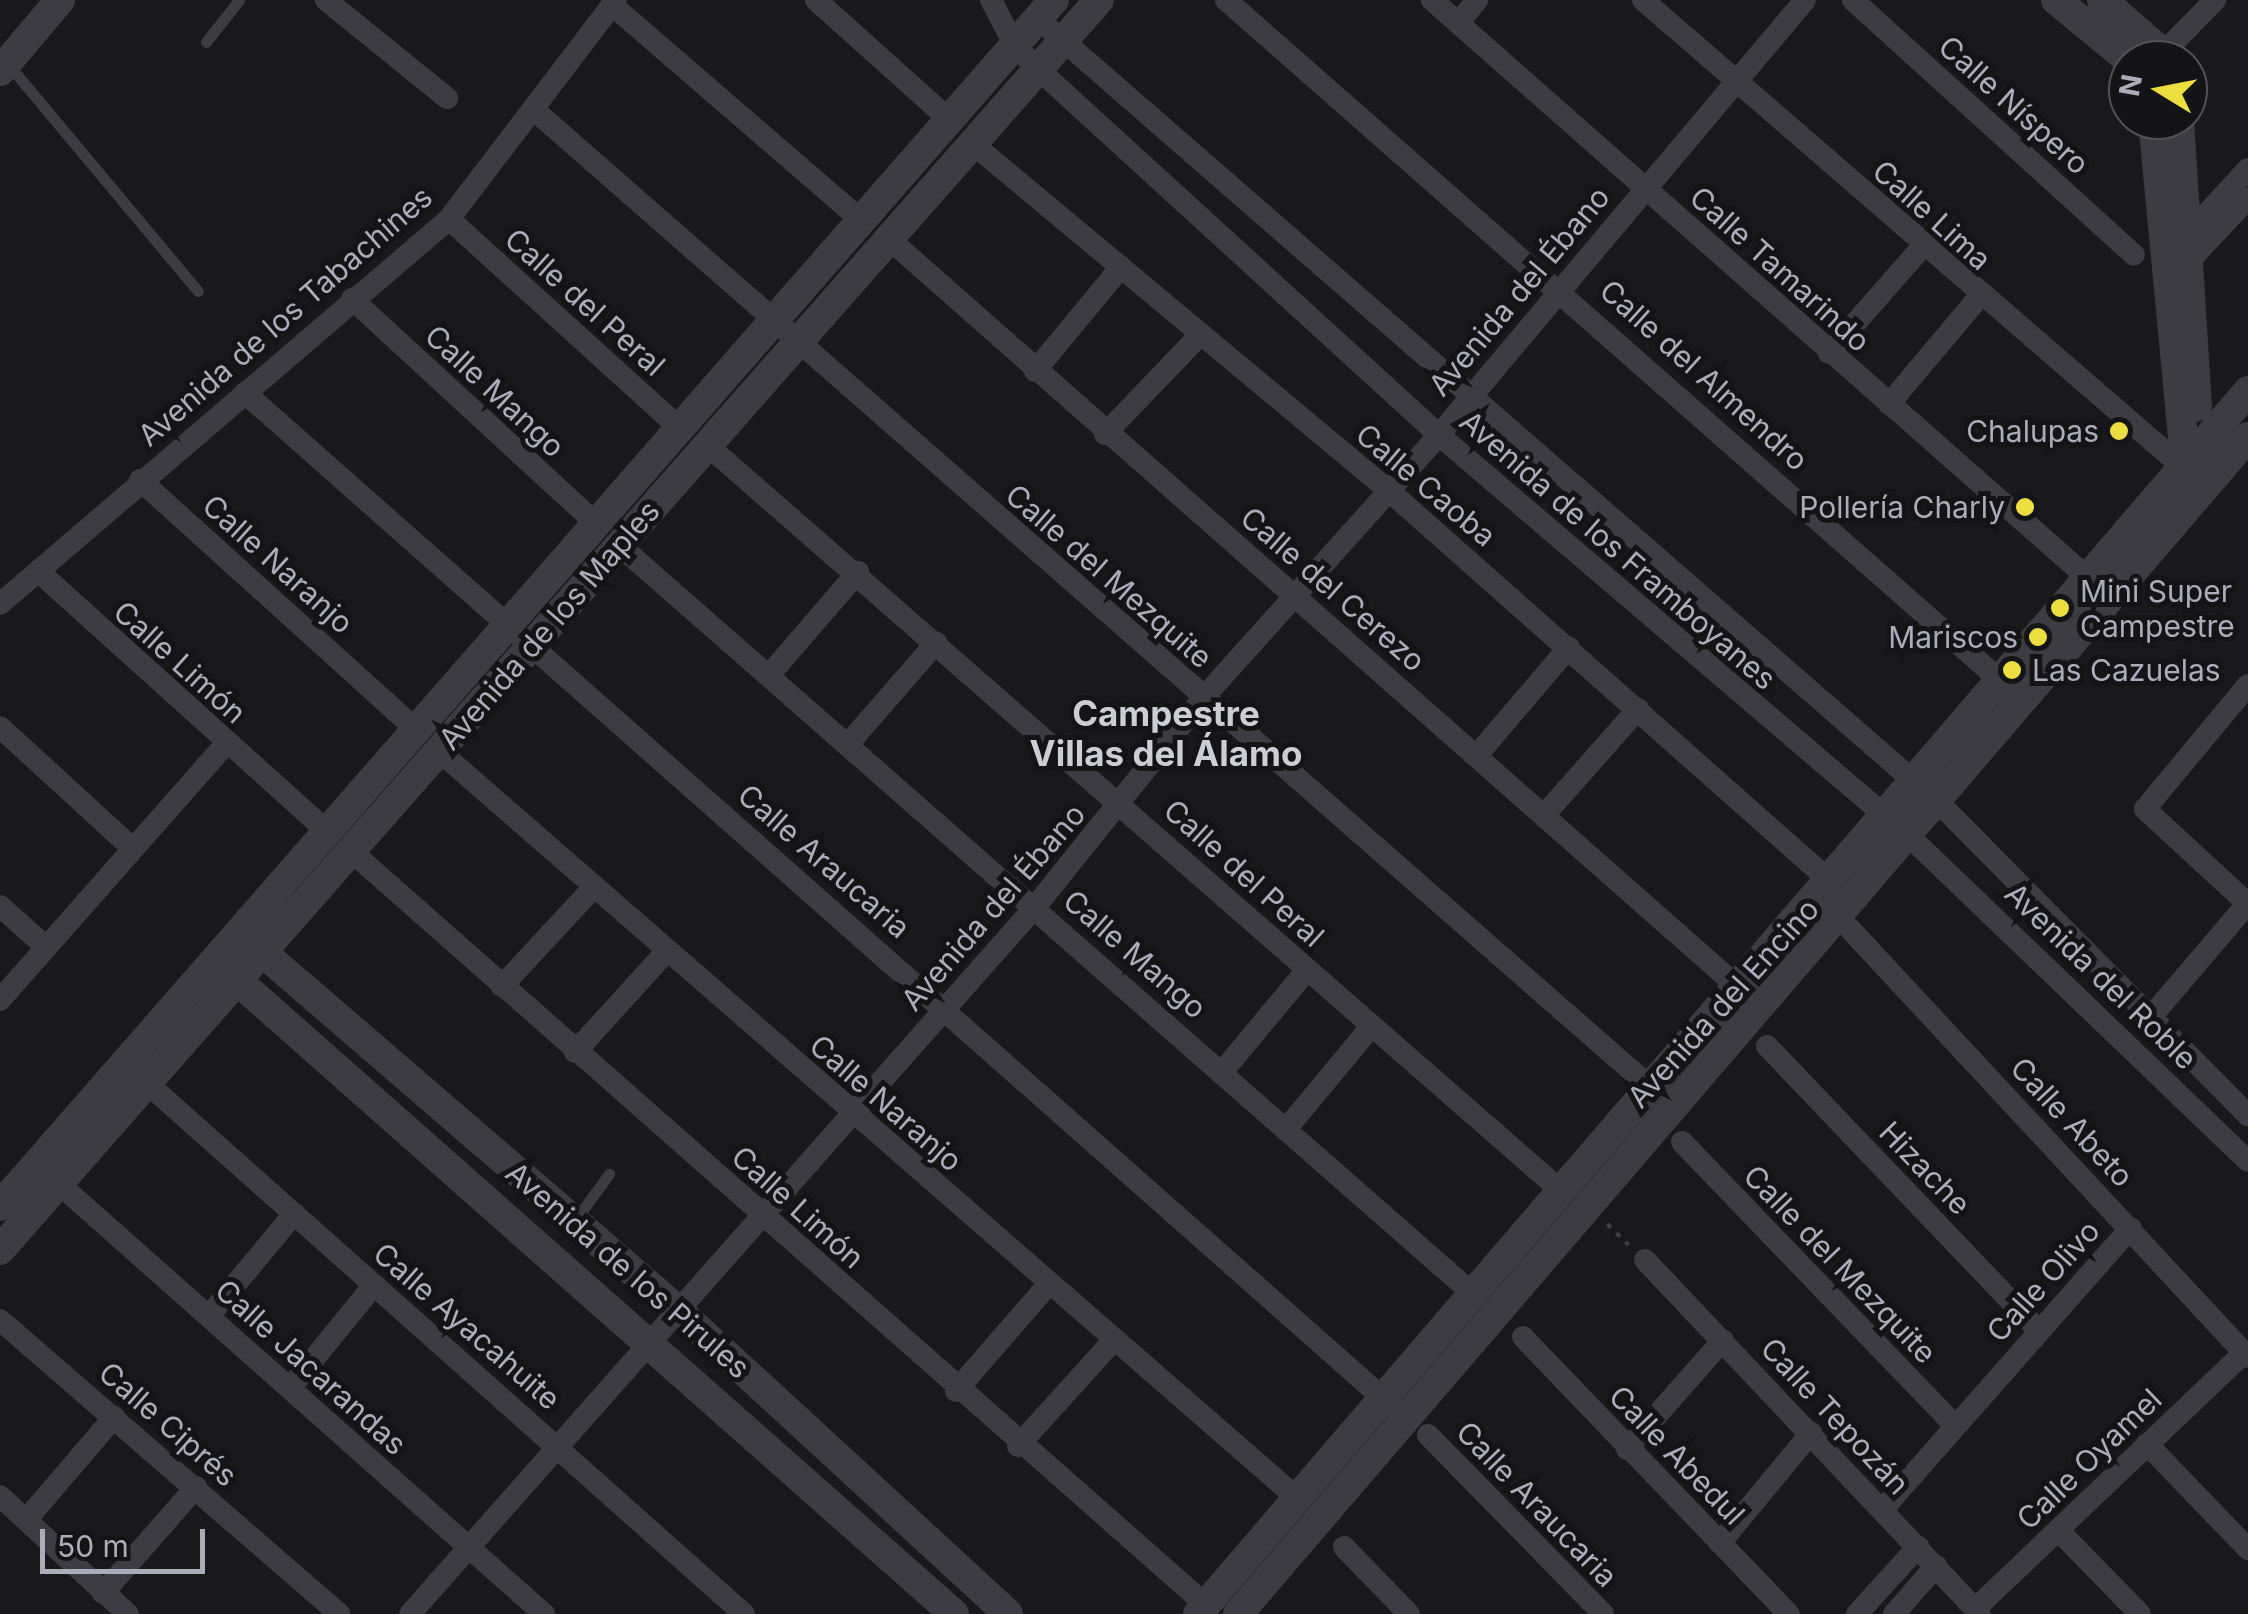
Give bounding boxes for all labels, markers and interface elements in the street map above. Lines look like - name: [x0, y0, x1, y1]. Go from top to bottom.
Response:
- street label: Calle Níspero: [1932, 28, 2096, 182]
- north arrow: [2108, 40, 2208, 140]
- text: N: [2112, 72, 2149, 99]
- street label: Calle Lima: [1865, 153, 1999, 277]
- street label: Avenida de los Tabachines: [131, 179, 439, 453]
- street label: Avenida del Ébano: [1421, 179, 1617, 403]
- street label: Calle Tamarindo: [1683, 179, 1877, 359]
- street label: Calle del Peral: [498, 221, 672, 383]
- street label: Calle del Almendro: [1593, 272, 1815, 478]
- street label: Calle Mango: [418, 317, 572, 465]
- street label: Avenida de los Framboyanes: [1453, 403, 1783, 697]
- place label: Chalupas: [1966, 413, 2099, 449]
- street label: Calle Caoba: [1349, 416, 1503, 554]
- marker: Chalupas: [2108, 420, 2130, 442]
- street label: Calle del Mezquite: [999, 477, 1219, 675]
- street label: Calle Naranjo: [195, 487, 361, 641]
- place label: Pollería Charly: [1799, 489, 2005, 525]
- street label: Avenida de los Maples: [431, 493, 667, 757]
- marker: Pollería Charly: [2014, 496, 2036, 518]
- street label: Calle del Cerezo: [1234, 499, 1432, 679]
- place label: Mini Super Campestre: [2080, 573, 2235, 644]
- street label: Calle Limón: [106, 593, 254, 731]
- marker: Mini Super Campestre: [2049, 597, 2071, 619]
- place label: Mariscos: [1888, 619, 2018, 655]
- marker: Mariscos: [2027, 626, 2049, 648]
- place label: Las Cazuelas: [2032, 652, 2221, 688]
- marker: Las Cazuelas: [2001, 659, 2023, 681]
- district label: Campestre Villas del Álamo: [1030, 692, 1302, 774]
- street label: Calle Araucaria: [731, 777, 917, 945]
- street label: Calle del Peral: [1157, 792, 1331, 954]
- street label: Avenida del Ébano: [894, 796, 1092, 1018]
- street label: Avenida del Roble: [1998, 875, 2204, 1077]
- street label: Calle Mango: [1056, 882, 1214, 1026]
- street label: Avenida del Encino: [1620, 891, 1826, 1115]
- street label: Calle Naranjo: [803, 1027, 969, 1179]
- street label: Calle Abeto: [2003, 1050, 2141, 1194]
- street label: Hizache: [1872, 1114, 1978, 1222]
- street label: Calle Limón: [724, 1138, 872, 1276]
- street label: Avenida de los Pirules: [499, 1154, 757, 1386]
- street label: Calle del Mezquite: [1736, 1157, 1944, 1371]
- street label: Calle Olivo: [1979, 1213, 2107, 1349]
- street label: Calle Ayacahuite: [366, 1235, 568, 1417]
- street label: Calle Jacarandas: [208, 1272, 414, 1462]
- street label: Calle Tepozán: [1753, 1330, 1917, 1502]
- street label: Calle Ciprés: [92, 1354, 244, 1494]
- street label: Calle Abedul: [1602, 1378, 1752, 1532]
- street label: Calle Oyamel: [2009, 1381, 2169, 1537]
- street label: Calle Araucaria: [1449, 1414, 1625, 1594]
- scale bar: [45, 1509, 210, 1571]
- text: 50 m: [57, 1528, 129, 1564]

